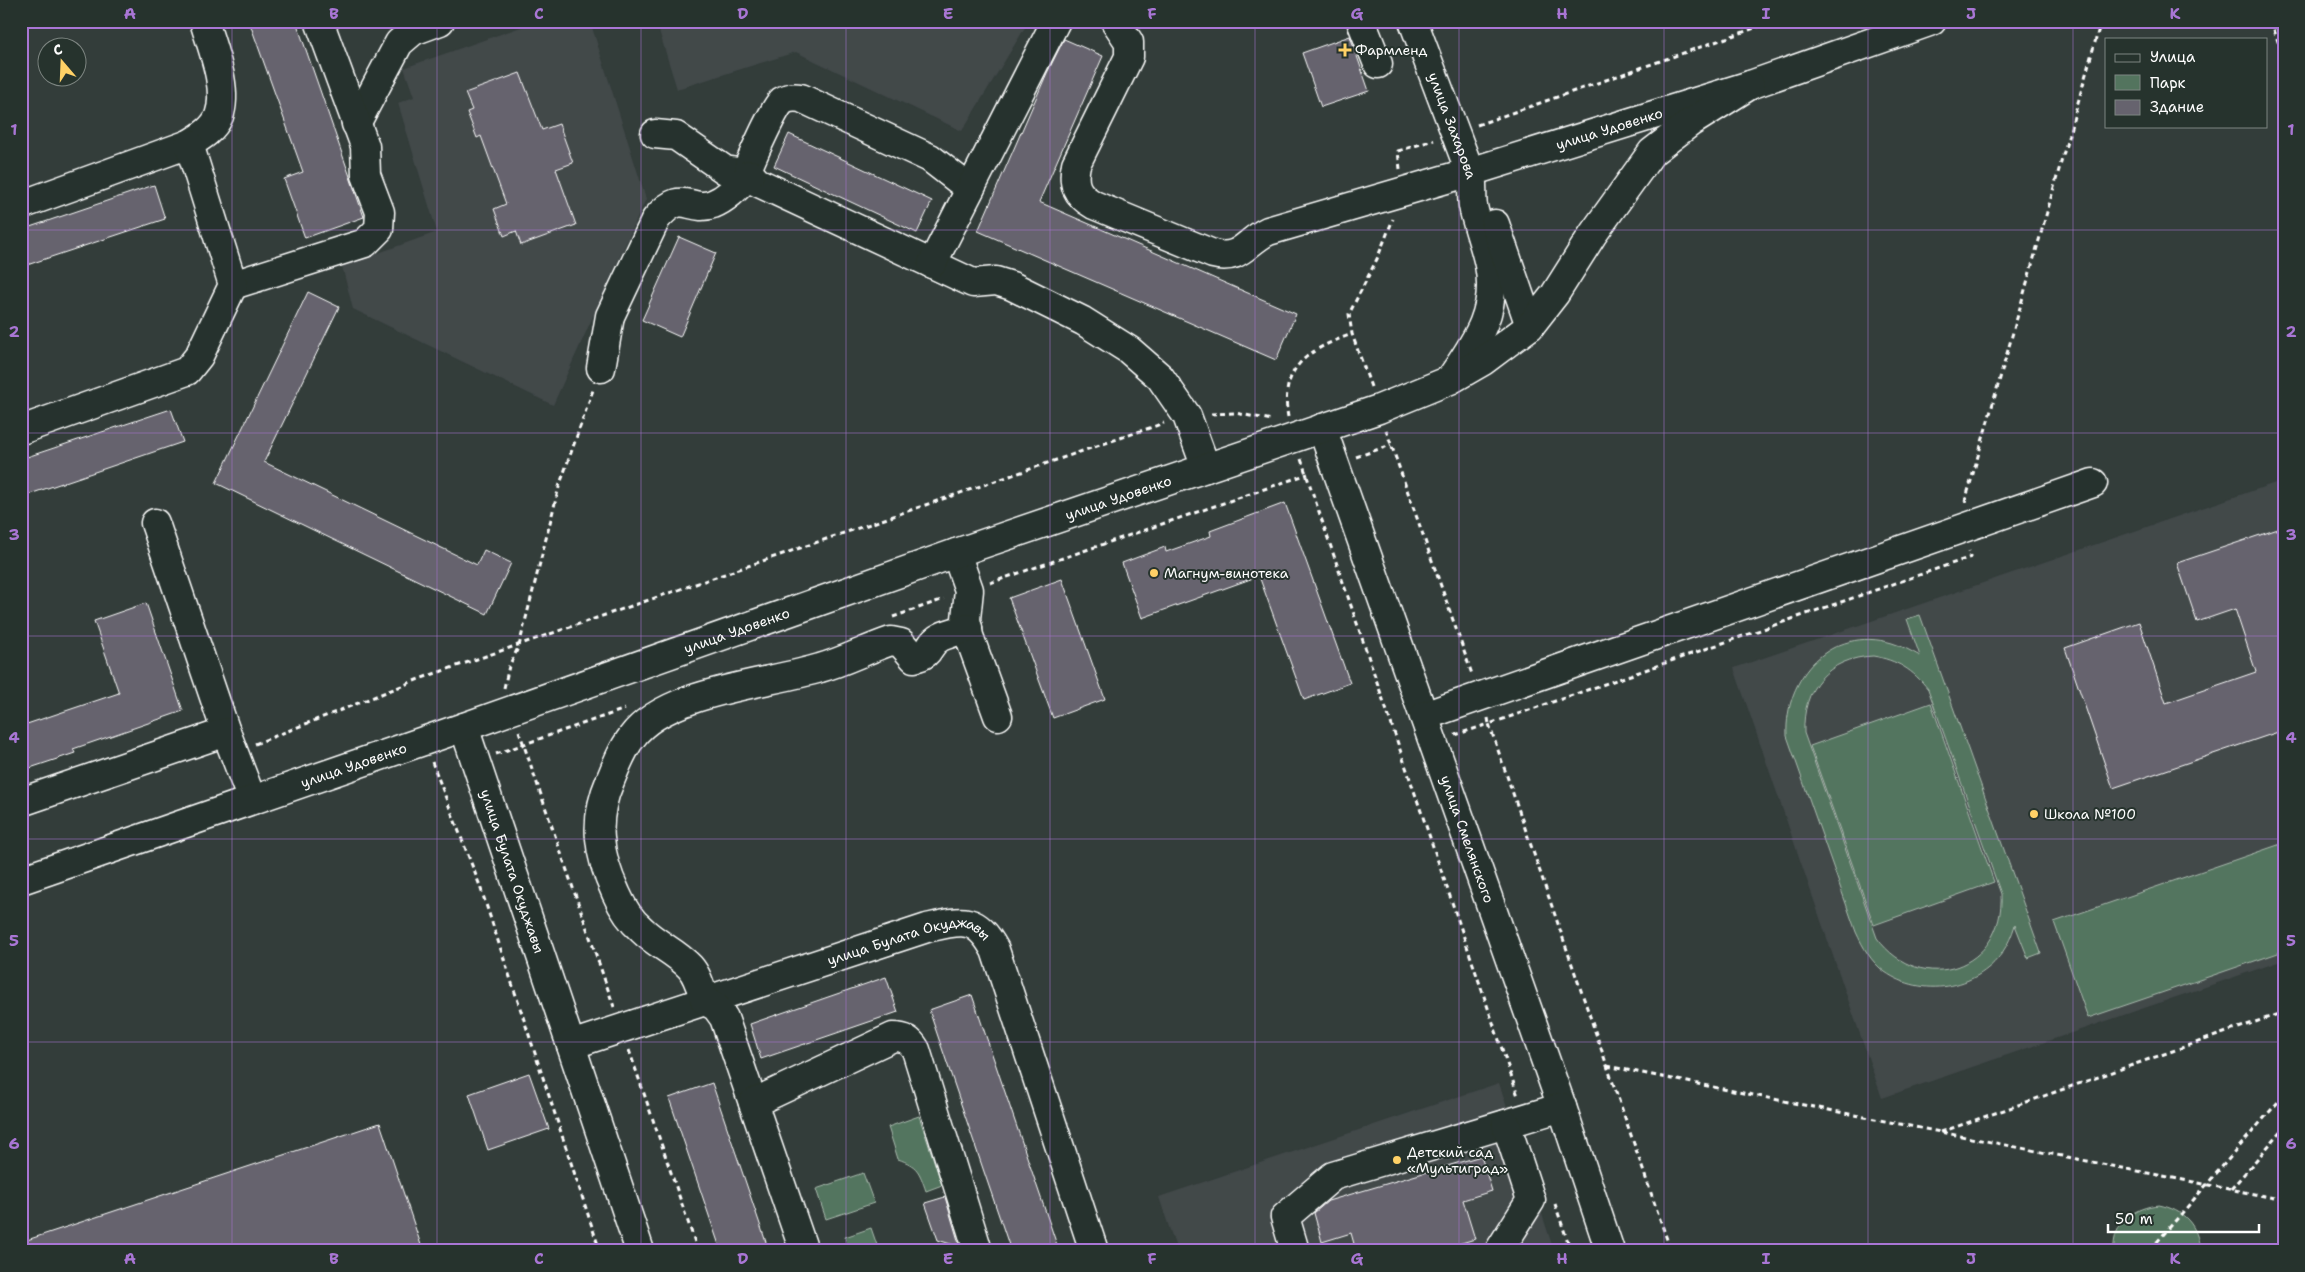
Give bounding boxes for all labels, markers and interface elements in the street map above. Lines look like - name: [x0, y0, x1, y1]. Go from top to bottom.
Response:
- text: A: [124, 3, 136, 24]
- text: B: [329, 3, 339, 24]
- text: C: [534, 3, 544, 24]
- text: D: [737, 3, 749, 24]
- text: E: [943, 3, 953, 24]
- text: F: [1147, 3, 1157, 24]
- text: G: [1351, 3, 1364, 24]
- text: H: [1556, 3, 1568, 24]
- text: I: [1762, 3, 1771, 24]
- text: J: [1966, 3, 1976, 24]
- text: K: [2170, 3, 2181, 24]
- north arrow: [38, 38, 88, 88]
- legend: [2105, 38, 2268, 128]
- text: С: [51, 40, 65, 60]
- place label: Фармленд: [1355, 41, 1428, 59]
- marker: Фармленд: [1339, 44, 1351, 56]
- text: Улица: [2150, 47, 2196, 67]
- street label: улица Захарова: [1424, 70, 1481, 181]
- text: Парк: [2150, 73, 2186, 93]
- text: Здание: [2150, 97, 2204, 117]
- street label: улица Удовенко: [1554, 104, 1665, 154]
- text: 1: [10, 119, 18, 140]
- text: 1: [2287, 119, 2295, 140]
- text: 2: [8, 321, 20, 342]
- text: 2: [2285, 321, 2297, 342]
- street label: улица Удовенко: [1063, 471, 1174, 524]
- text: 3: [8, 524, 20, 545]
- text: 3: [2285, 524, 2297, 545]
- place label: Магнум-винотека: [1164, 564, 1289, 582]
- marker: Магнум-винотека: [1148, 567, 1160, 579]
- street label: улица Удовенко: [681, 604, 792, 658]
- text: 4: [8, 727, 20, 748]
- text: 4: [2285, 727, 2297, 748]
- street label: улица Удовенко: [298, 738, 409, 792]
- street label: улица Смелянского: [1436, 773, 1498, 905]
- street label: улица Булата Окуджавы: [477, 787, 548, 955]
- place label: Школа №100: [2044, 805, 2136, 823]
- marker: Школа №100: [2028, 808, 2040, 820]
- street label: улица Булата Окуджавы: [825, 913, 995, 969]
- text: 5: [9, 930, 19, 951]
- text: 5: [2286, 930, 2296, 951]
- text: 6: [8, 1133, 20, 1154]
- text: 6: [2285, 1133, 2297, 1154]
- place label: Детский сад «Мультиград»: [1407, 1143, 1508, 1177]
- marker: Детский сад «Мультиград»: [1391, 1154, 1403, 1166]
- scale bar: [2108, 1202, 2259, 1234]
- text: 50 m: [2115, 1209, 2153, 1229]
- text: A: [124, 1248, 136, 1269]
- text: B: [329, 1248, 339, 1269]
- text: C: [534, 1248, 544, 1269]
- text: D: [737, 1248, 749, 1269]
- text: E: [943, 1248, 953, 1269]
- text: F: [1147, 1248, 1157, 1269]
- text: G: [1351, 1248, 1364, 1269]
- text: H: [1556, 1248, 1568, 1269]
- text: I: [1762, 1248, 1771, 1269]
- text: J: [1966, 1248, 1976, 1269]
- text: K: [2170, 1248, 2181, 1269]

